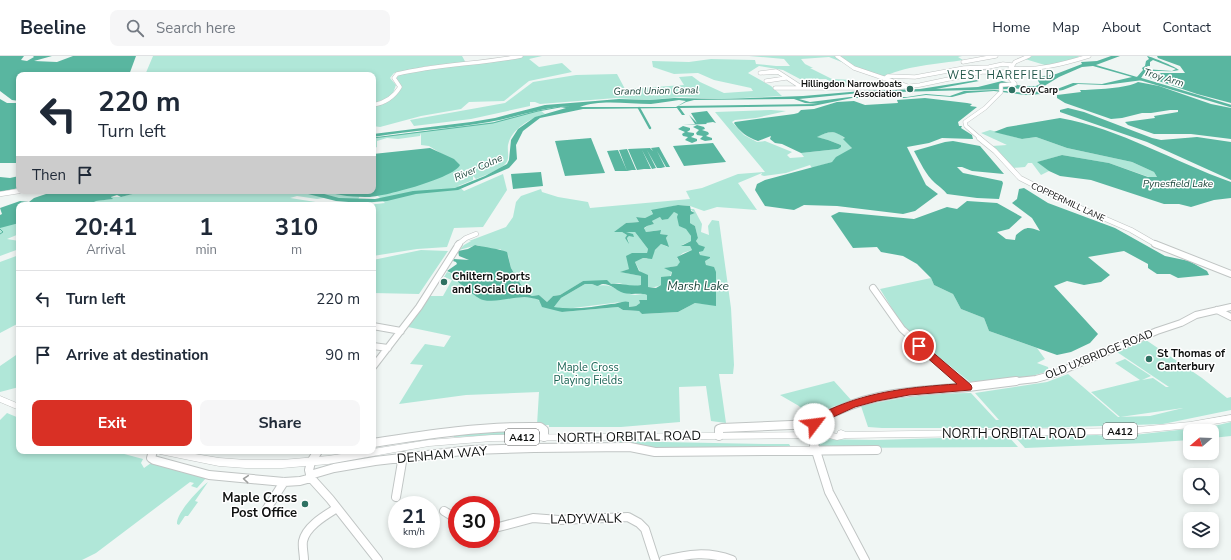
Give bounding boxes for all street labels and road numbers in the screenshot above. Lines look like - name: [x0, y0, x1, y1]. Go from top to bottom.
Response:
- street label: COPPERMILL LANE: [1029, 180, 1107, 224]
- street label: OLD UXBRIDGE ROAD: [1043, 326, 1155, 383]
- road number: A412: [1103, 423, 1137, 439]
- street label: NORTH ORBITAL ROAD: [942, 425, 1086, 443]
- street label: NORTH ORBITAL ROAD: [557, 427, 701, 447]
- road number: A412: [505, 429, 539, 445]
- street label: DENHAM WAY: [396, 442, 488, 468]
- street label: LADYWALK: [550, 509, 623, 529]

